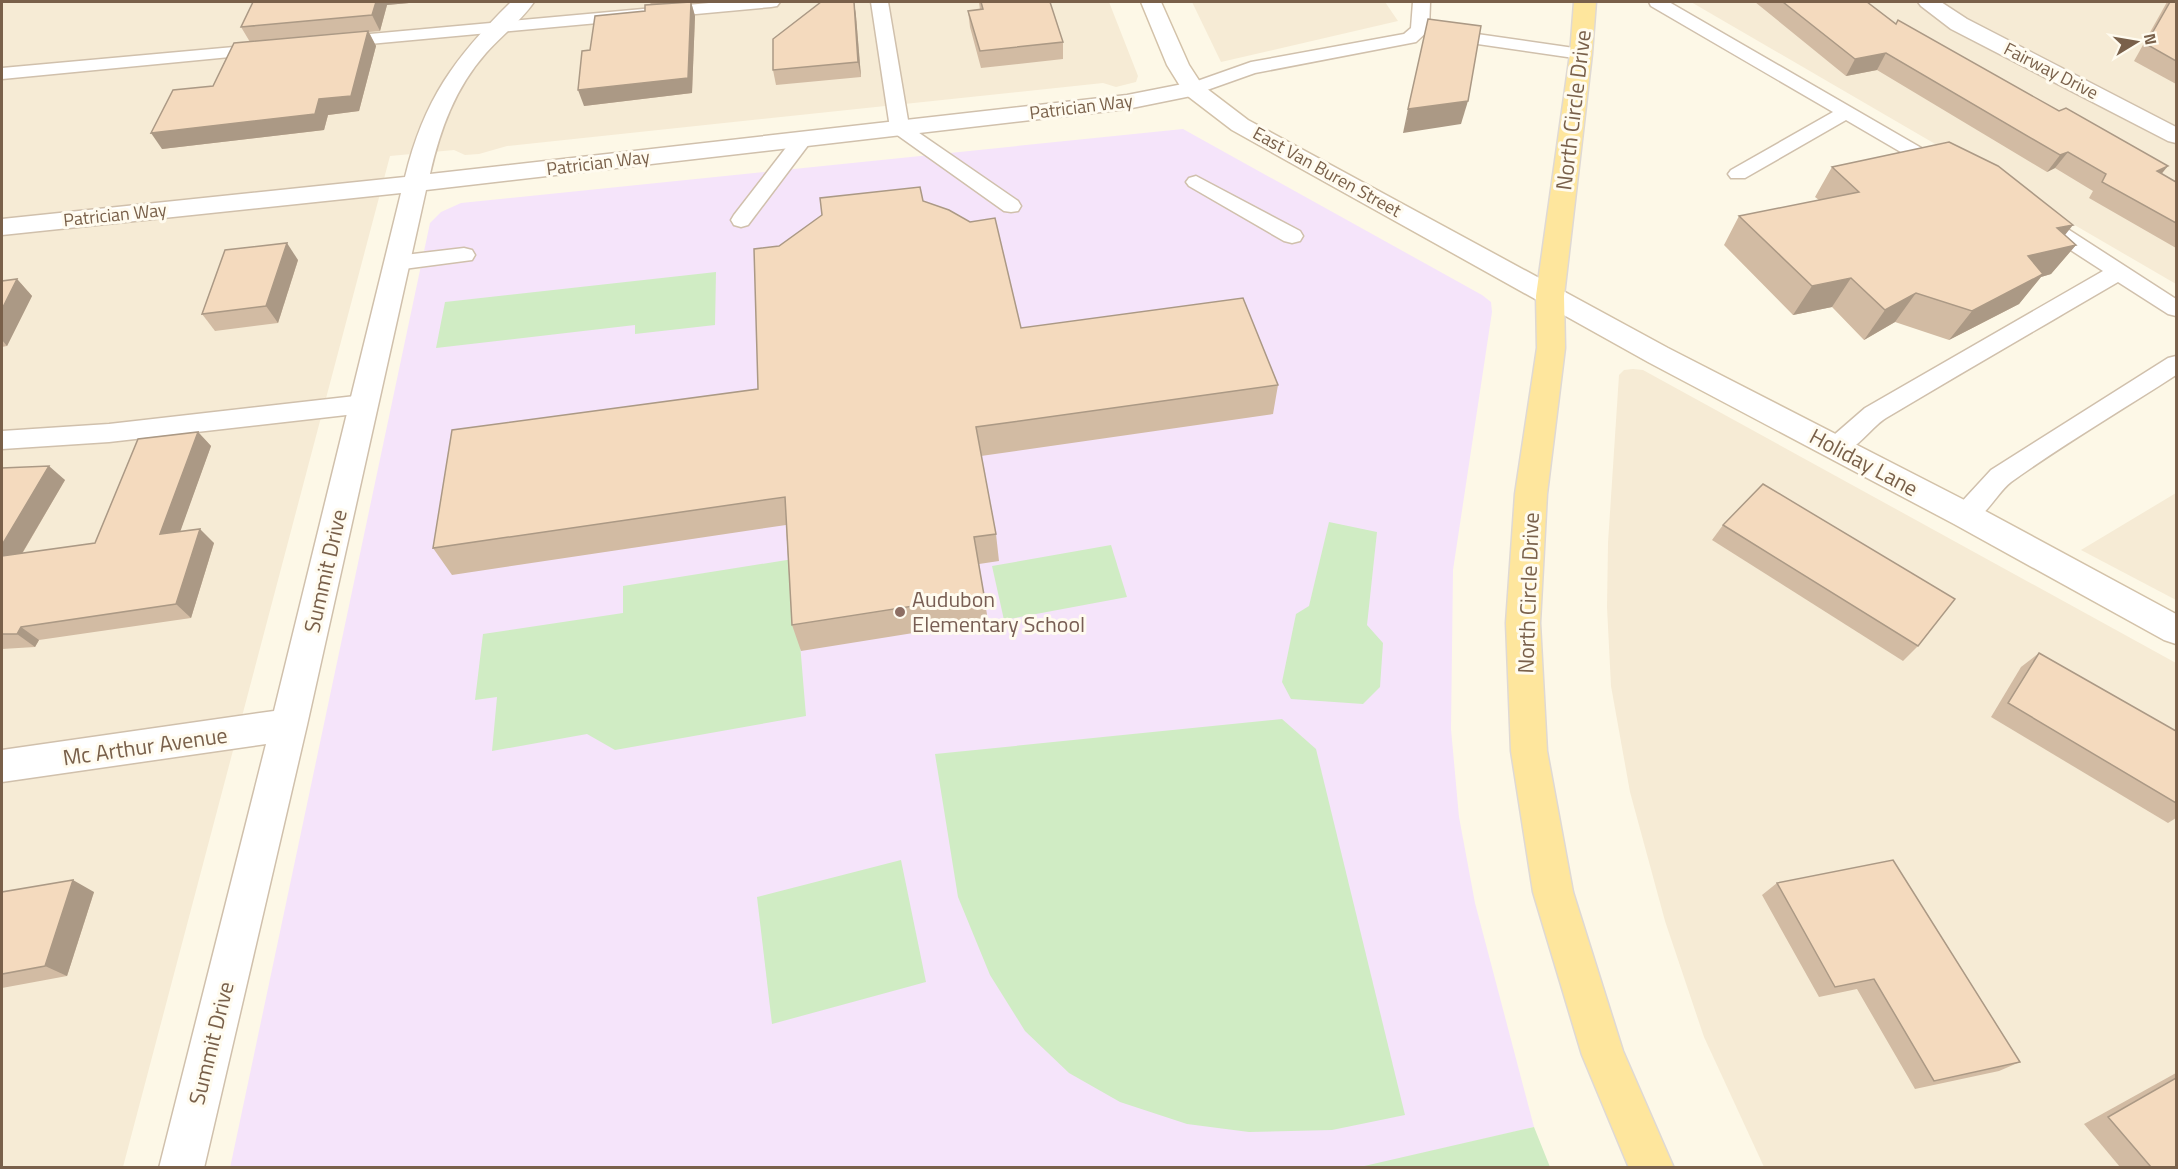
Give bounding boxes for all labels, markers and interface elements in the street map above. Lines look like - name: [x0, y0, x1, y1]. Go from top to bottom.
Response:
- north arrow: [2106, 12, 2166, 72]
- street label: North Circle Drive: [1546, 28, 1600, 192]
- text: N: [2138, 31, 2164, 47]
- street label: Fairway Drive: [1999, 35, 2103, 106]
- street label: Patrician Way: [1028, 87, 1134, 126]
- street label: East Van Buren Street: [1248, 119, 1407, 224]
- street label: Patrician Way: [545, 143, 651, 182]
- street label: Patrician Way: [62, 196, 168, 233]
- street label: Holiday Lane: [1804, 419, 1924, 505]
- street label: Summit Drive: [294, 506, 356, 636]
- street label: North Circle Drive: [1508, 512, 1548, 674]
- place label: Audubon Elementary School: [912, 582, 1085, 641]
- marker: Audubon Elementary School: [893, 605, 907, 619]
- street label: Mc Arthur Avenue: [60, 718, 230, 774]
- street label: Summit Drive: [179, 978, 243, 1108]

